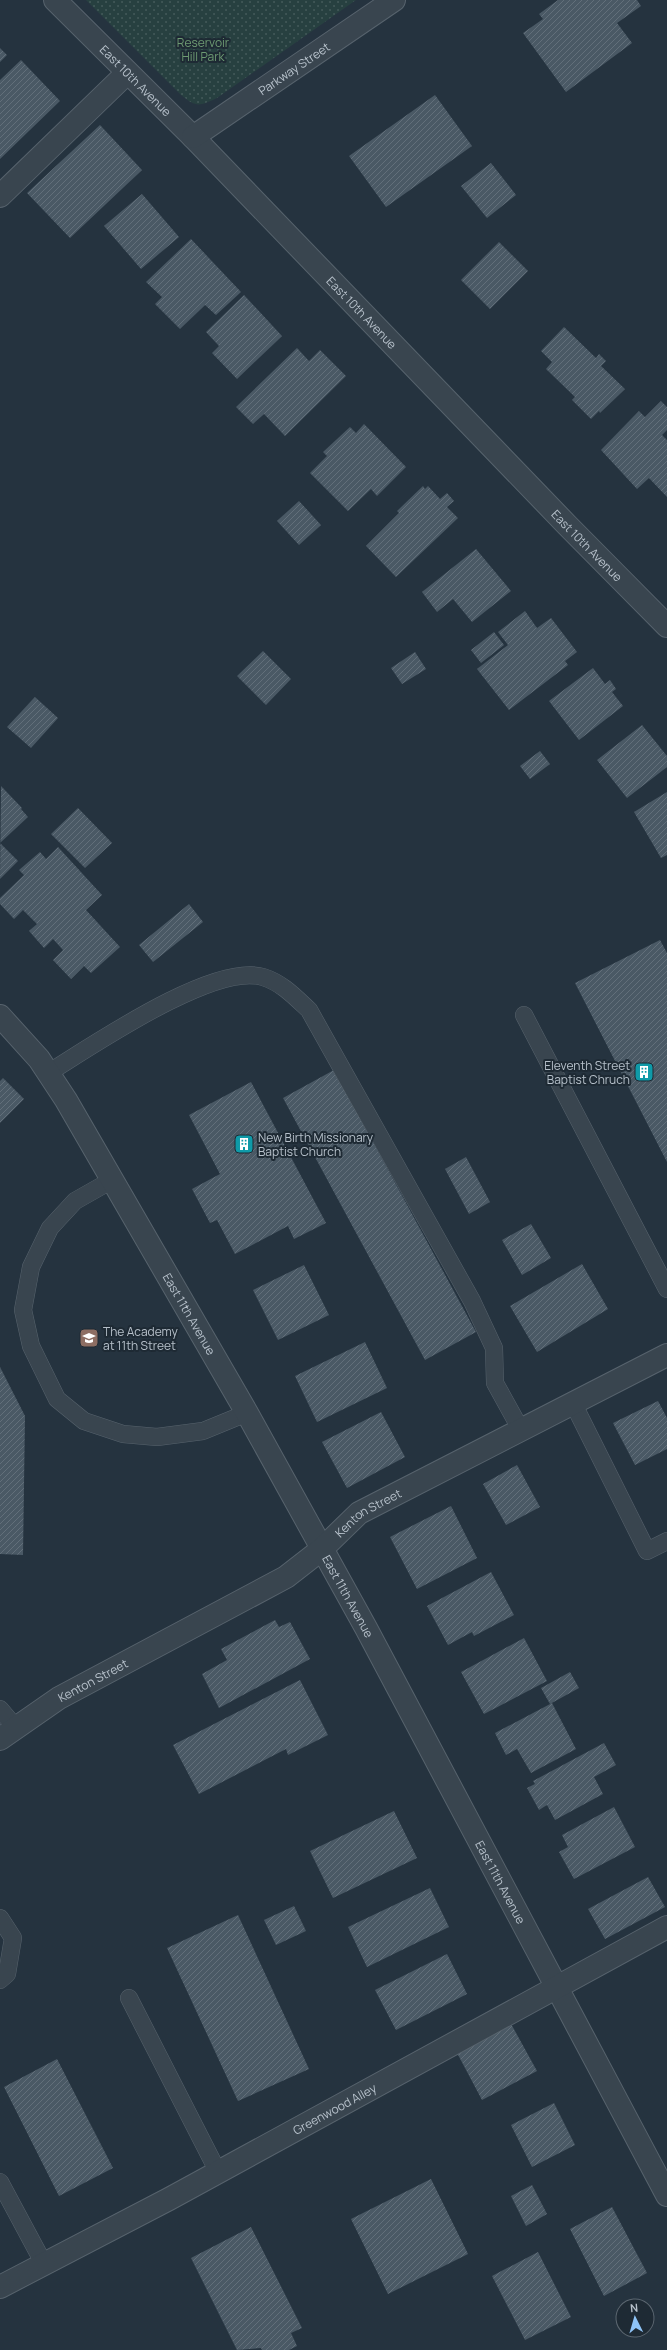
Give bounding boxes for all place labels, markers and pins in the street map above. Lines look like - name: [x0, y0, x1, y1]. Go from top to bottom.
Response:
- place label: Eleventh Street Baptist Chruch: [544, 1057, 630, 1088]
- building icon: Eleventh Street Baptist Chruch: [633, 1061, 655, 1083]
- place label: New Birth Missionary Baptist Church: [258, 1129, 374, 1160]
- building icon: New Birth Missionary Baptist Church: [233, 1133, 255, 1155]
- place label: The Academy at 11th Street: [103, 1323, 178, 1354]
- school or university icon: The Academy at 11th Street: [78, 1327, 100, 1349]

